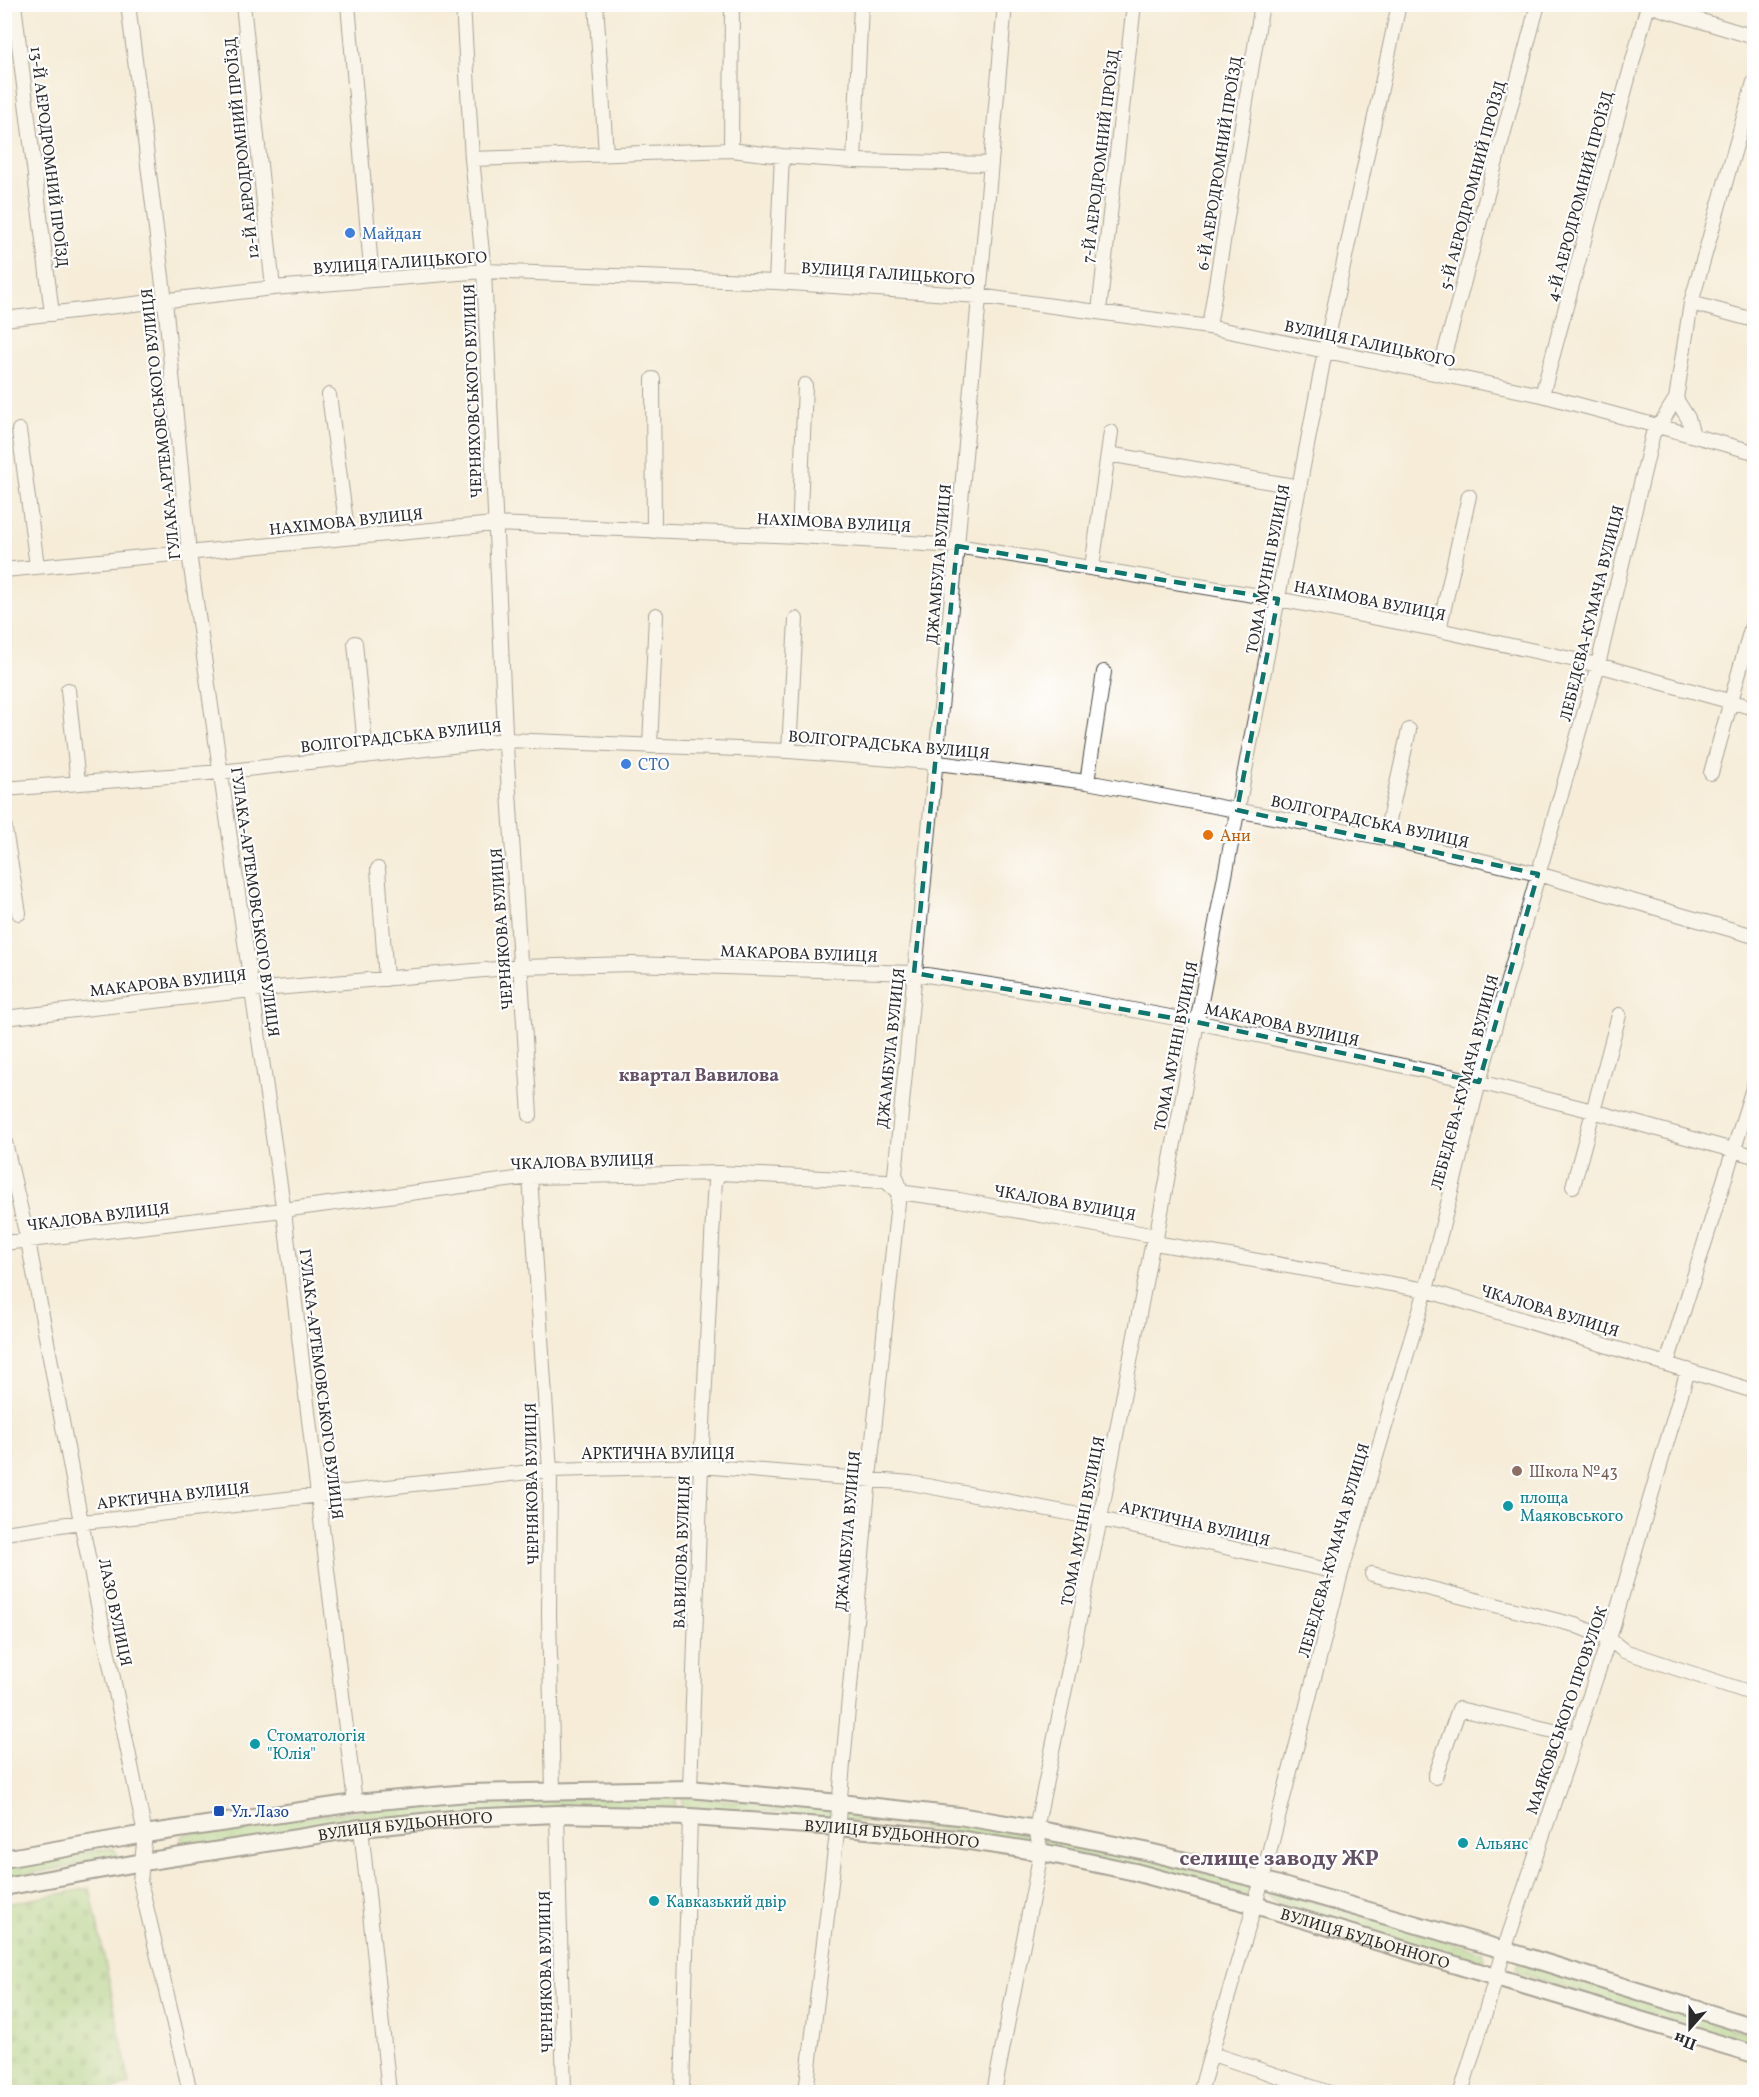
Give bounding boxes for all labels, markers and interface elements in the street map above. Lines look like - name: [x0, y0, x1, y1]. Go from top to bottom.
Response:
- street label: 12-Й АЕРОДРОМНИЙ ПРОЇЗД: [220, 36, 266, 260]
- street label: 13-Й АЕРОДРОМНИЙ ПРОЇЗД: [24, 45, 73, 269]
- street label: 7-Й АЕРОДРОМНИЙ ПРОЇЗД: [1078, 48, 1126, 265]
- street label: 6-Й АЕРОДРОМНИЙ ПРОЇЗД: [1193, 54, 1249, 272]
- street label: 5-Й АЕРОДРОМНИЙ ПРОЇЗД: [1435, 78, 1513, 293]
- street label: 4-Й АЕРОДРОМНИЙ ПРОЇЗД: [1542, 89, 1620, 304]
- place label: Майдан: [362, 224, 422, 246]
- marker: Майдан: [343, 226, 357, 240]
- street label: ВУЛИЦЯ ГАЛИЦЬКОГО: [312, 247, 488, 281]
- street label: ВУЛИЦЯ ГАЛИЦЬКОГО: [800, 258, 976, 292]
- street label: ЧЕРНЯХОВСЬКОГО ВУЛИЦЯ: [459, 283, 489, 499]
- street label: ГУЛАКА-АРТЕМОВСЬКОГО ВУЛИЦЯ: [137, 287, 187, 560]
- street label: ВУЛИЦЯ ГАЛИЦЬКОГО: [1282, 316, 1457, 374]
- street label: ДЖАМБУЛА ВУЛИЦЯ: [922, 483, 958, 646]
- street label: ТОМА МУННІ ВУЛИЦЯ: [1242, 483, 1296, 656]
- street label: ЛЕБЕДЄВА-КУМАЧА ВУЛИЦЯ: [1555, 503, 1630, 724]
- street label: НАХІМОВА ВУЛИЦЯ: [268, 504, 424, 542]
- street label: НАХІМОВА ВУЛИЦЯ: [756, 509, 912, 539]
- street label: НАХІМОВА ВУЛИЦЯ: [1292, 576, 1448, 628]
- street label: ВОЛГОГРАДСЬКА ВУЛИЦЯ: [300, 716, 503, 759]
- street label: ВОЛГОГРАДСЬКА ВУЛИЦЯ: [787, 726, 990, 766]
- place label: СТО: [638, 755, 670, 777]
- marker: СТО: [619, 757, 633, 771]
- street label: ГУЛАКА-АРТЕМОВСЬКОГО ВУЛИЦЯ: [224, 766, 284, 1039]
- street label: ВОЛГОГРАДСЬКА ВУЛИЦЯ: [1268, 791, 1471, 855]
- place label: Ани: [1220, 826, 1251, 848]
- marker: Ани: [1201, 828, 1215, 842]
- street label: ЧЕРНЯКОВА ВУЛИЦЯ: [486, 847, 520, 1011]
- street label: МАКАРОВА ВУЛИЦЯ: [720, 941, 878, 969]
- street label: ТОМА МУННІ ВУЛИЦЯ: [1150, 960, 1204, 1133]
- street label: МАКАРОВА ВУЛИЦЯ: [89, 965, 248, 1003]
- street label: ДЖАМБУЛА ВУЛИЦЯ: [873, 967, 911, 1130]
- street label: ЛЕБЕДЄВА-КУМАЧА ВУЛИЦЯ: [1427, 972, 1505, 1193]
- street label: МАКАРОВА ВУЛИЦЯ: [1202, 999, 1361, 1053]
- district label: квартал Вавилова: [619, 1064, 779, 1089]
- street label: ЧКАЛОВА ВУЛИЦЯ: [510, 1149, 654, 1177]
- street label: ЧКАЛОВА ВУЛИЦЯ: [992, 1181, 1138, 1227]
- street label: ЧКАЛОВА ВУЛИЦЯ: [25, 1198, 171, 1238]
- street label: ГУЛАКА-АРТЕМОВСЬКОГО ВУЛИЦЯ: [292, 1248, 348, 1521]
- street label: ЧКАЛОВА ВУЛИЦЯ: [1477, 1280, 1622, 1344]
- street label: ЧЕРНЯКОВА ВУЛИЦЯ: [521, 1402, 545, 1566]
- street label: ТОМА МУННІ ВУЛИЦЯ: [1057, 1435, 1111, 1608]
- street label: ЛЕБЕДЄВА-КУМАЧА ВУЛИЦЯ: [1294, 1441, 1376, 1660]
- street label: АРКТИЧНА ВУЛИЦЯ: [581, 1444, 735, 1466]
- street label: ДЖАМБУЛА ВУЛИЦЯ: [831, 1450, 867, 1613]
- place label: Школа №43: [1529, 1462, 1618, 1484]
- marker: Школа №43: [1510, 1464, 1524, 1478]
- street label: ВАВИЛОВА ВУЛИЦЯ: [669, 1475, 697, 1629]
- street label: АРКТИЧНА ВУЛИЦЯ: [96, 1478, 251, 1516]
- place label: площа Маяковського: [1520, 1488, 1623, 1528]
- street label: АРКТИЧНА ВУЛИЦЯ: [1117, 1497, 1272, 1553]
- marker: площа Маяковського: [1501, 1499, 1515, 1513]
- street label: ЛАЗО ВУЛИЦЯ: [92, 1556, 136, 1669]
- street label: МАЯКОВСЬКОГО ПРОВУЛОК: [1522, 1603, 1614, 1818]
- place label: Стоматологія "Юлія": [267, 1726, 365, 1766]
- marker: Стоматологія "Юлія": [248, 1737, 262, 1751]
- place label: Ул. Лазо: [231, 1802, 289, 1824]
- marker: Ул. Лазо: [212, 1804, 226, 1818]
- street label: ВУЛИЦЯ БУДЬОННОГО: [316, 1808, 493, 1848]
- street label: ВУЛИЦЯ БУДЬОННОГО: [804, 1816, 981, 1855]
- place label: Альянс: [1475, 1834, 1528, 1856]
- marker: Альянс: [1456, 1836, 1470, 1850]
- district label: селище заводу ЖР: [1179, 1844, 1379, 1875]
- street label: ЧЕРНЯКОВА ВУЛИЦЯ: [535, 1890, 559, 2054]
- place label: Кавказький двір: [666, 1892, 786, 1914]
- marker: Кавказький двір: [647, 1894, 661, 1908]
- street label: ВУЛИЦЯ БУДЬОННОГО: [1277, 1904, 1452, 1976]
- north arrow: [1660, 1998, 1720, 2058]
- text: Пн: [1671, 2026, 1700, 2054]

